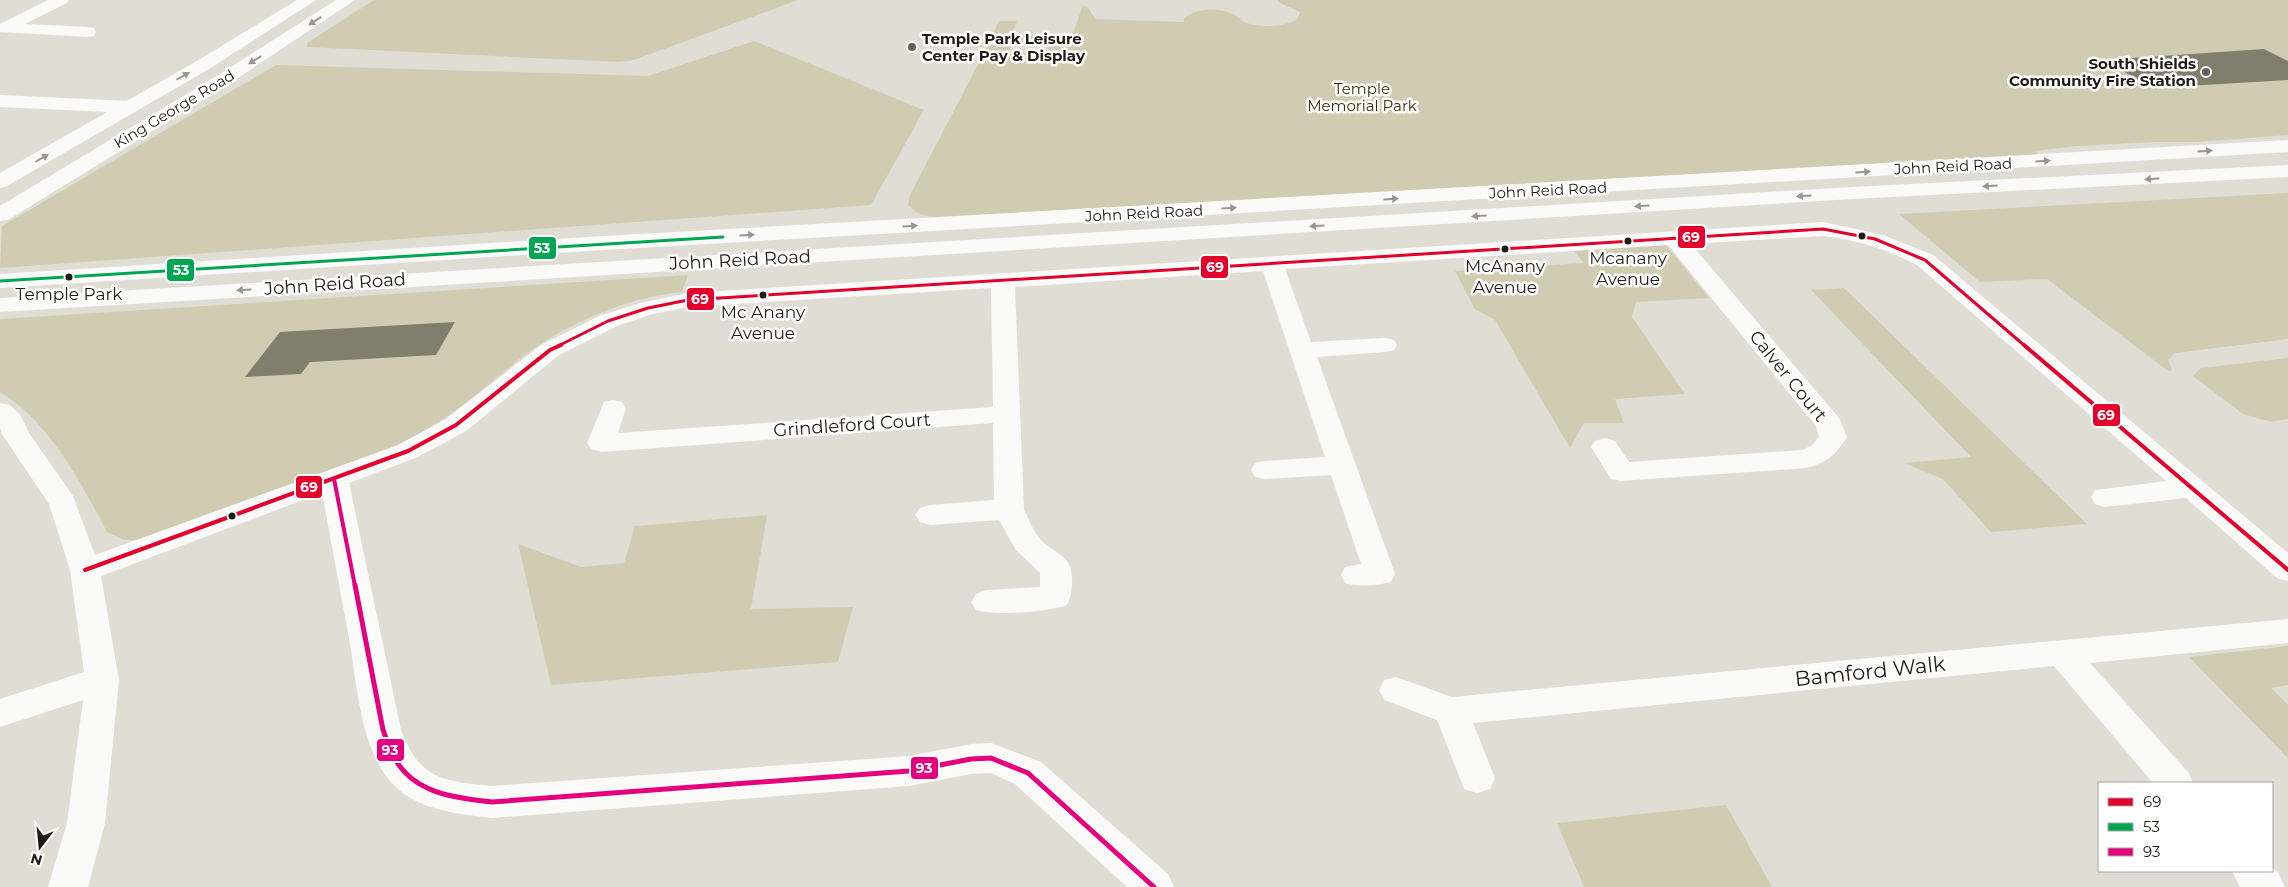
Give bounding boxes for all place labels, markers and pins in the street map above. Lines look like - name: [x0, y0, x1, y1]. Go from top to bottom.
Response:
- place label: Temple Park Leisure Center Pay & Display: [922, 29, 1086, 65]
- marker: Temple Park Leisure Center Pay & Display: [906, 41, 918, 53]
- place label: South Shields Community Fire Station: [2009, 54, 2196, 90]
- marker: South Shields Community Fire Station: [2200, 66, 2212, 78]
- unlabelled marker: [1857, 231, 1867, 241]
- marker: Mcanany Avenue: [1623, 236, 1633, 246]
- marker: McAnany Avenue: [1500, 244, 1510, 254]
- place label: Mcanany Avenue: [1589, 248, 1668, 289]
- place label: McAnany Avenue: [1465, 256, 1546, 297]
- marker: Temple Park: [64, 272, 74, 282]
- place label: Temple Park: [16, 284, 123, 304]
- marker: Mc Anany Avenue: [758, 290, 768, 300]
- place label: Mc Anany Avenue: [721, 302, 806, 343]
- unlabelled marker: [227, 511, 237, 521]

